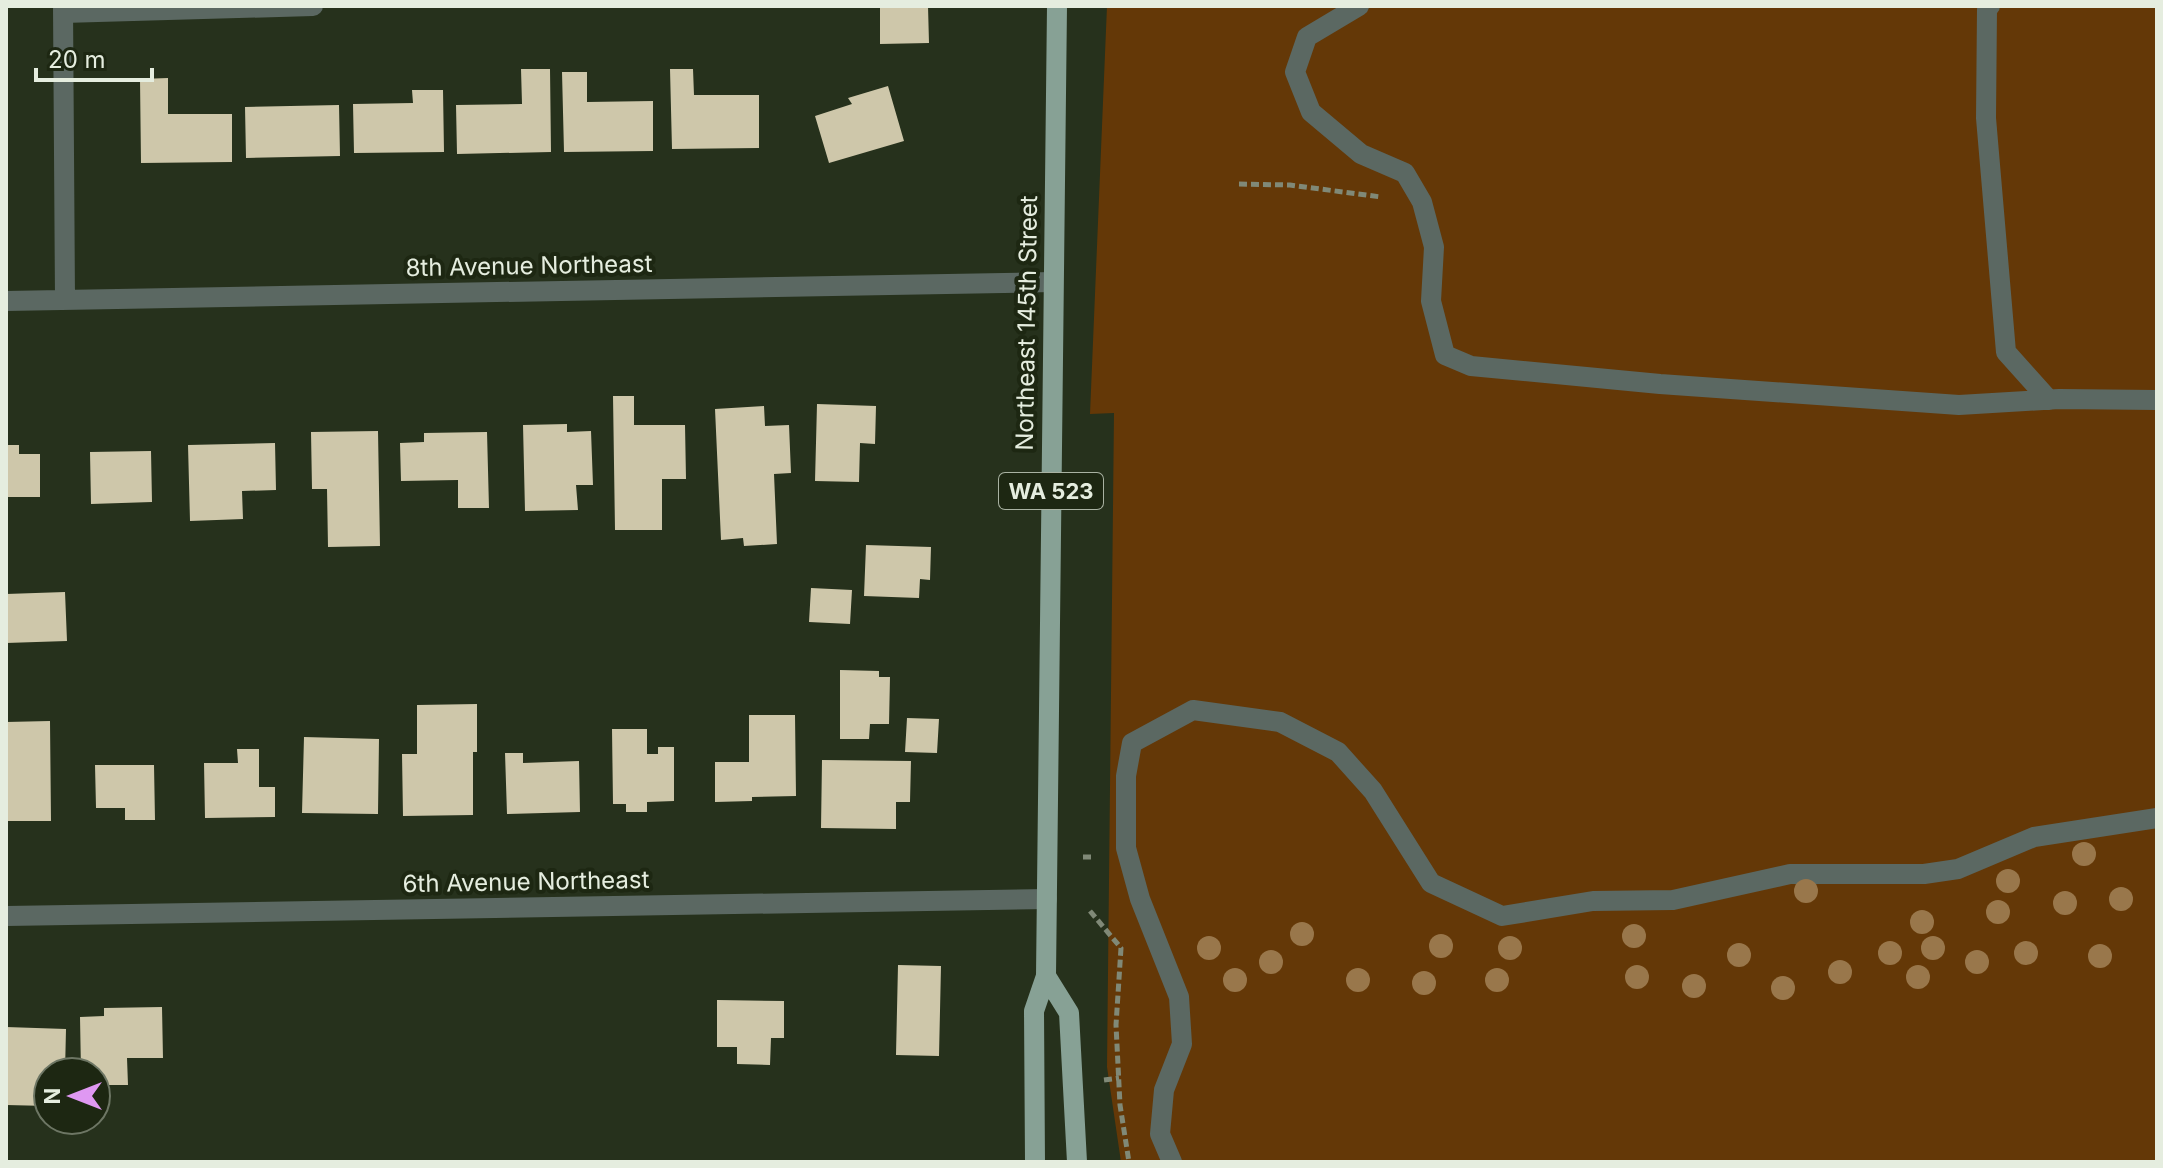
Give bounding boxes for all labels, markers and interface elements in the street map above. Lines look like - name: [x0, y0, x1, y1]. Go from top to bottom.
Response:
- scale bar: [36, 32, 152, 82]
- text: 20 m: [48, 45, 106, 74]
- street label: Northeast 145th Street: [1010, 195, 1043, 451]
- street label: 8th Avenue Northeast: [405, 249, 653, 282]
- road number: WA 523: [999, 473, 1103, 509]
- street label: 6th Avenue Northeast: [402, 865, 650, 898]
- north arrow: [32, 1056, 112, 1136]
- text: N: [39, 1088, 65, 1104]

